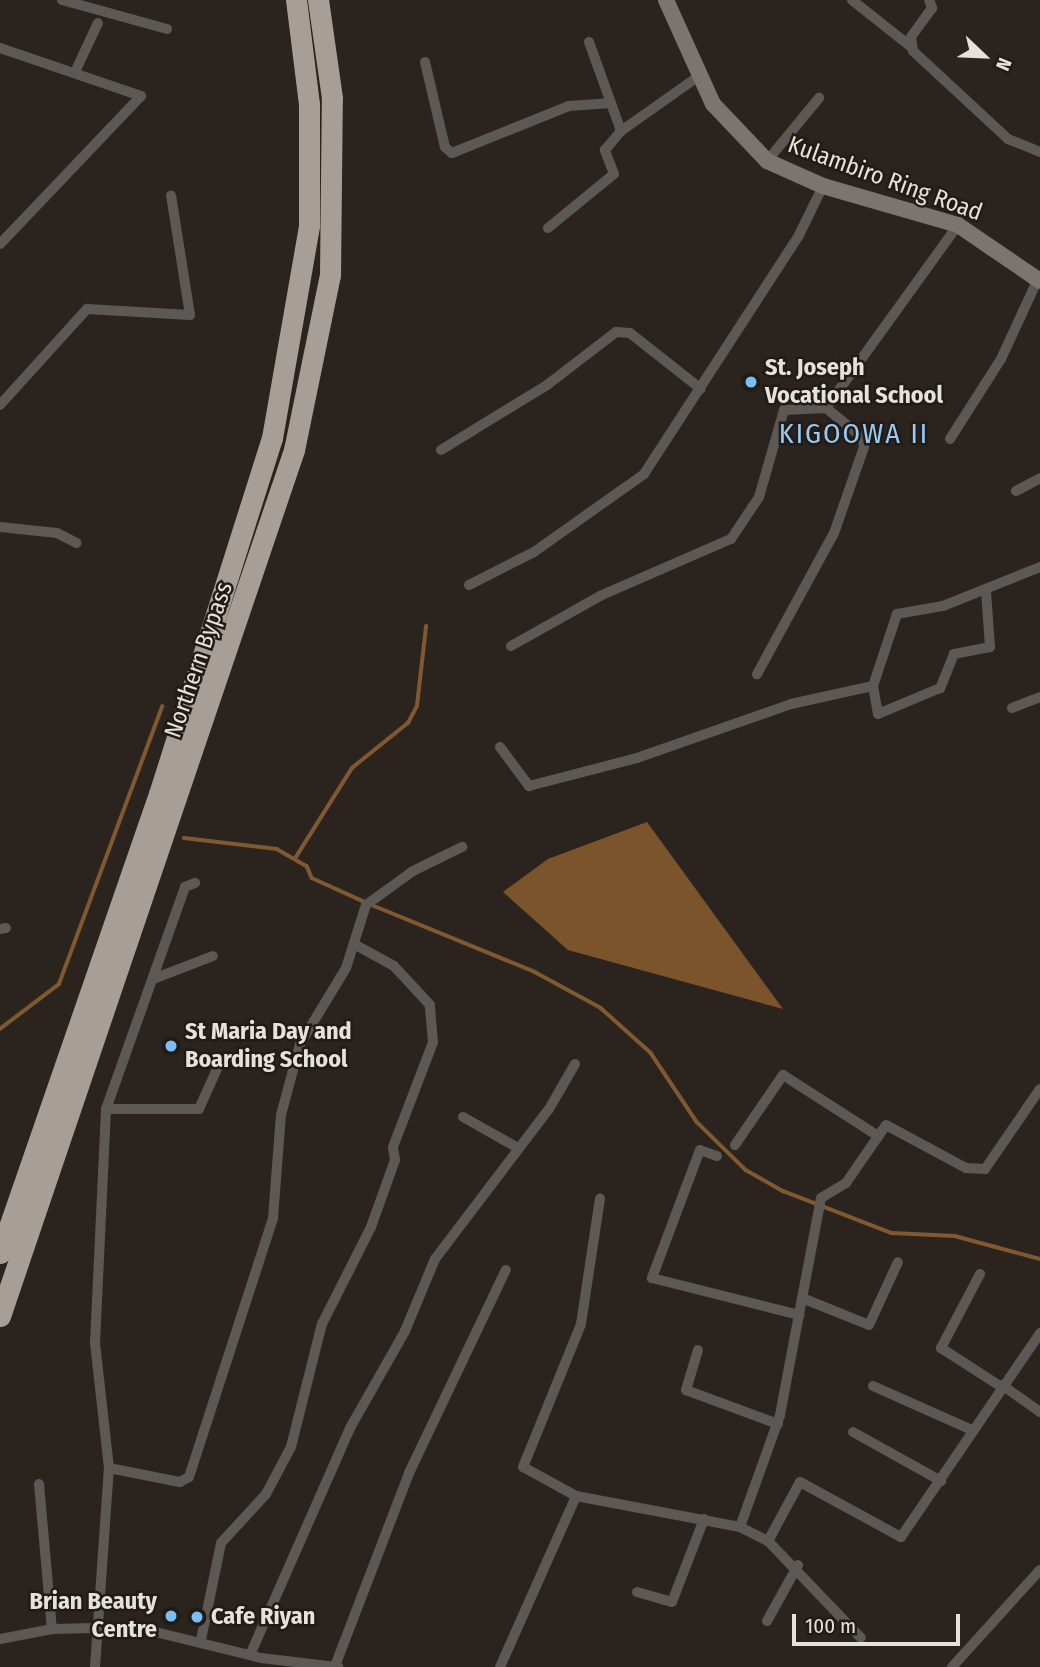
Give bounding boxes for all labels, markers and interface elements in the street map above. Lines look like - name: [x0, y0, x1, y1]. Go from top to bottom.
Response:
- north arrow: [949, 21, 1019, 91]
- text: N: [991, 55, 1017, 74]
- street label: Kulambiro Ring Road: [784, 130, 986, 228]
- place label: St. Joseph Vocational School: [765, 354, 943, 410]
- marker: St. Joseph Vocational School: [743, 374, 759, 390]
- district label: KIGOOWA II: [780, 417, 928, 451]
- street label: Northern Bypass: [159, 578, 239, 742]
- place label: St Maria Day and Boarding School: [185, 1018, 352, 1074]
- marker: St Maria Day and Boarding School: [163, 1038, 179, 1054]
- place label: Brian Beauty Centre: [30, 1588, 157, 1644]
- scale bar: [795, 1600, 963, 1644]
- place label: Cafe Riyan: [211, 1603, 315, 1631]
- marker: Brian Beauty Centre: [163, 1608, 179, 1624]
- marker: Cafe Riyan: [189, 1609, 205, 1625]
- text: 100 m: [805, 1613, 856, 1639]

